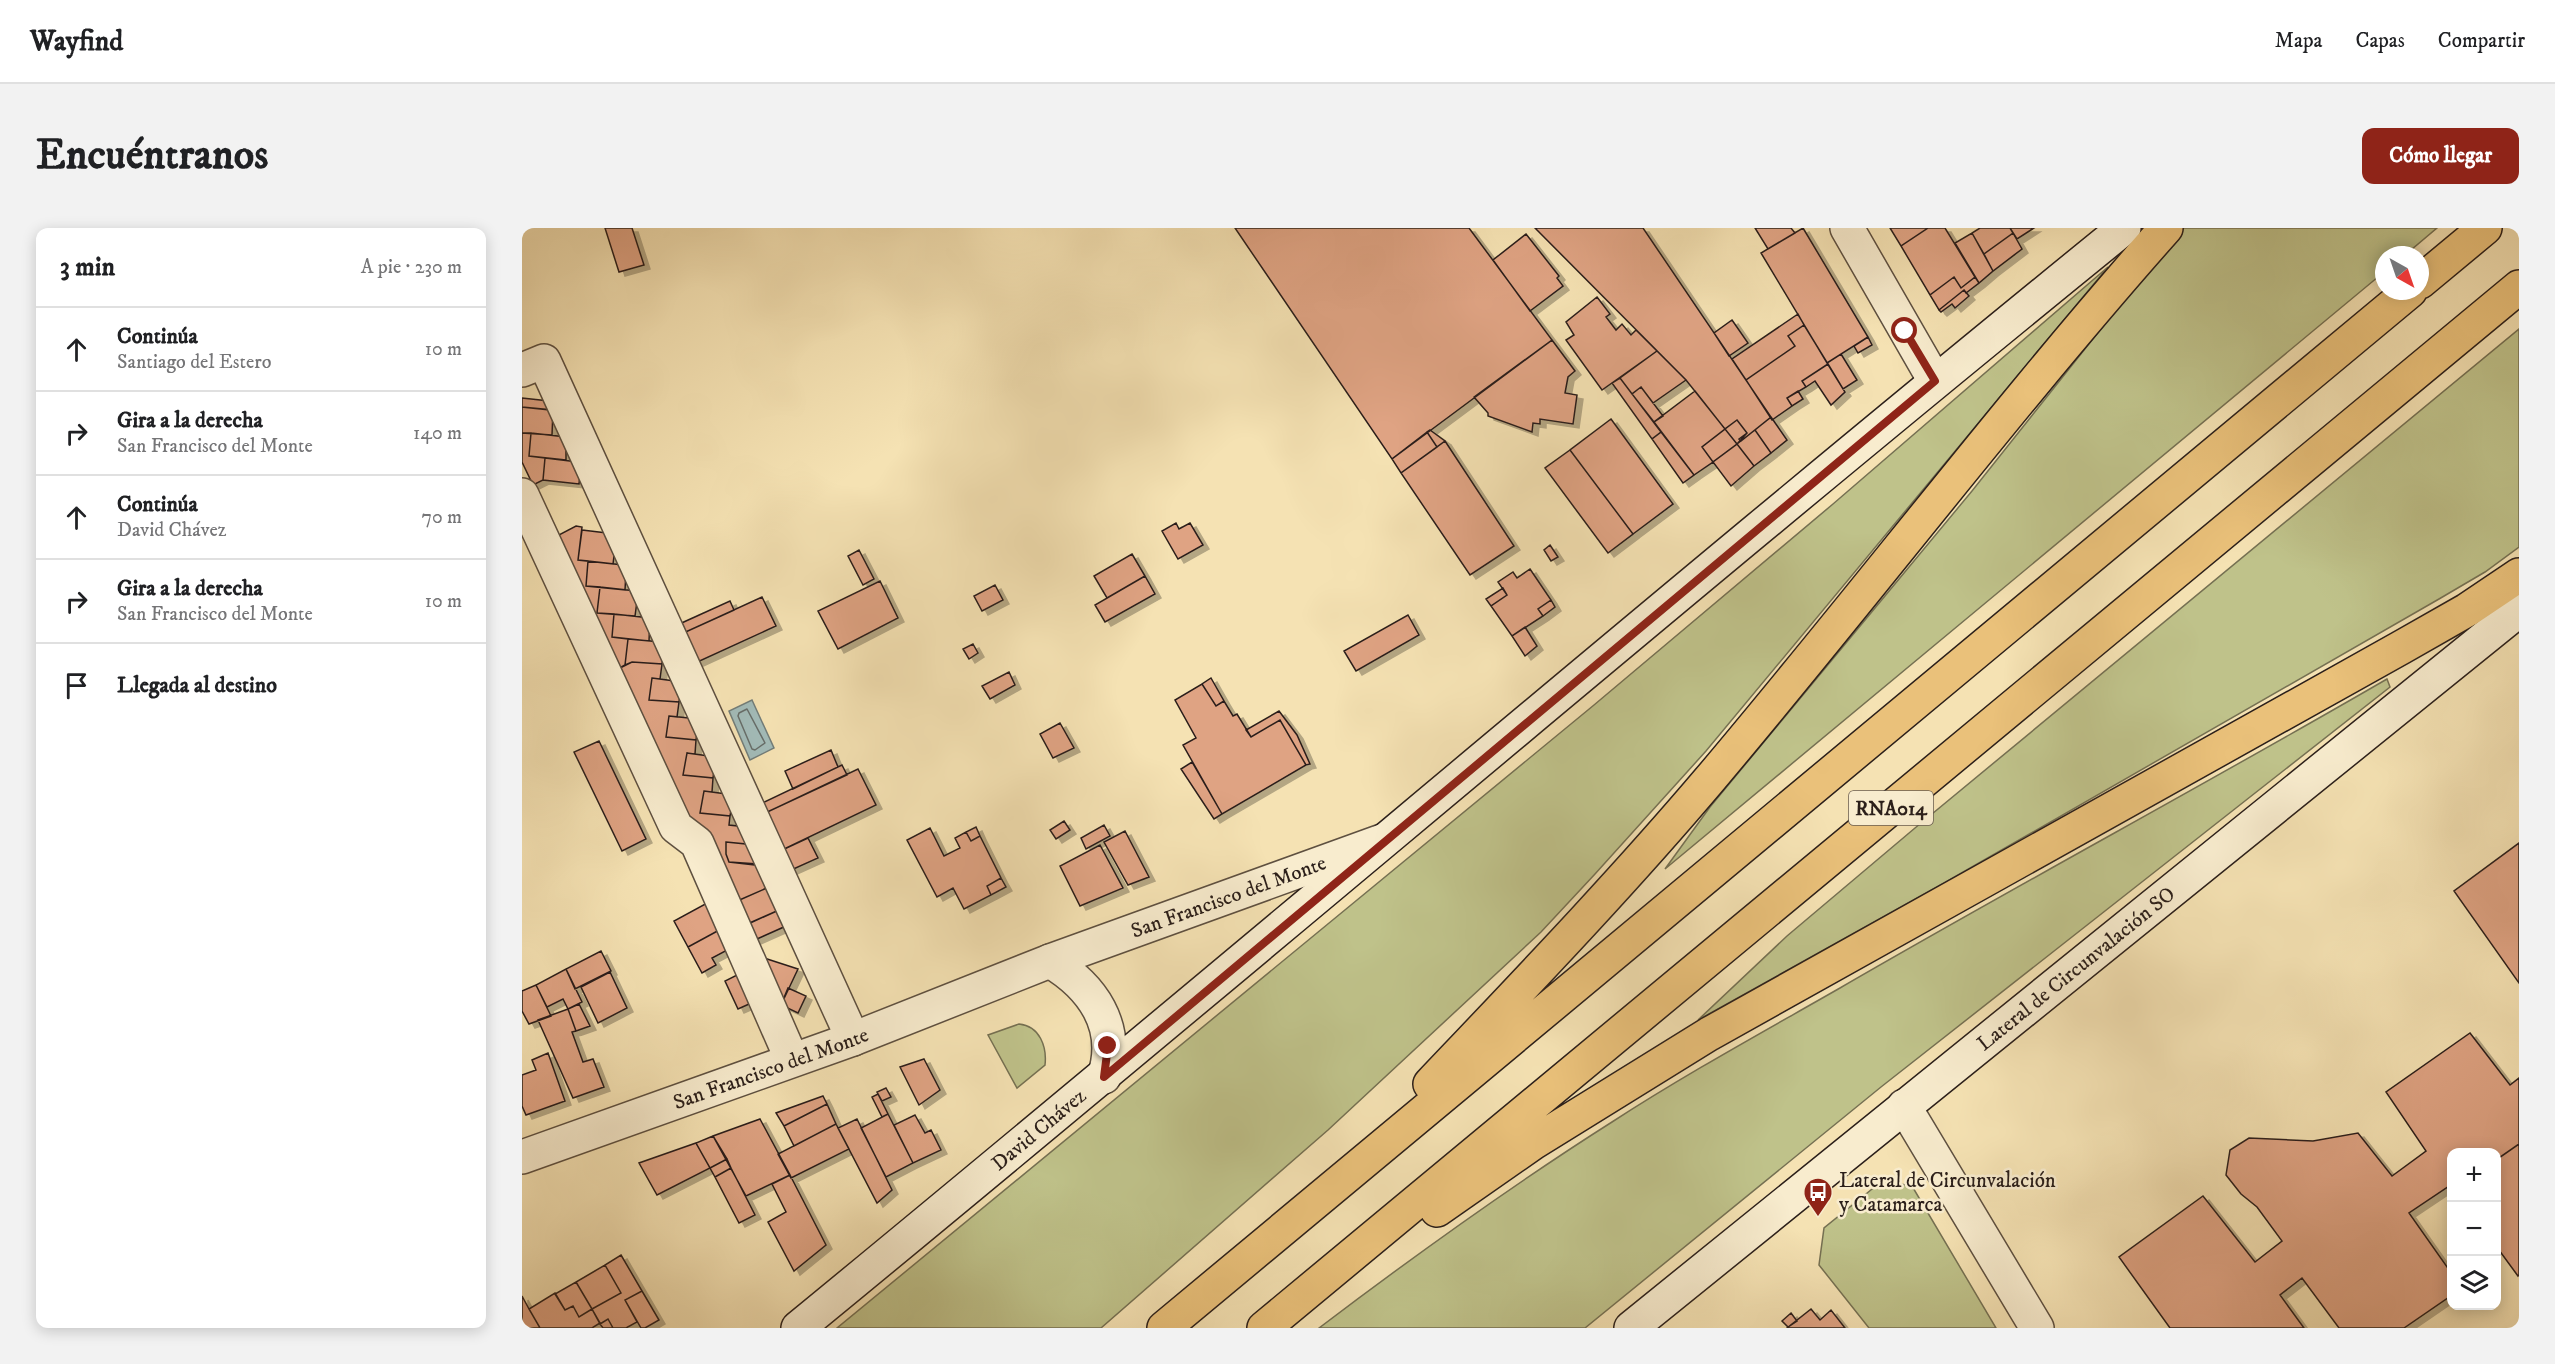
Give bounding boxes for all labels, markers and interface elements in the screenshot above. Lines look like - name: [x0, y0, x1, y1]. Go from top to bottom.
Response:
- text: Wayfind: [30, 24, 123, 59]
- text: Mapa: [2275, 28, 2322, 54]
- text: Capas: [2355, 28, 2405, 54]
- text: Compartir: [2438, 28, 2525, 54]
- button: Cómo llegar: [2362, 128, 2519, 184]
- text: Encuéntranos: [36, 130, 268, 182]
- north arrow: [2375, 246, 2429, 300]
- text: 3 min: [60, 251, 115, 284]
- text: A pie · 230 m: [361, 255, 462, 280]
- route start: [1891, 317, 1917, 343]
- text: Continúa: [117, 323, 198, 350]
- icon: ahead: [60, 333, 93, 366]
- text: 10 m: [425, 337, 462, 362]
- text: Santiago del Estero: [117, 350, 271, 375]
- text: Gira a la derecha: [117, 407, 263, 434]
- icon: right: [60, 417, 93, 450]
- text: 140 m: [413, 421, 462, 446]
- text: San Francisco del Monte: [117, 434, 313, 459]
- text: Continúa: [117, 491, 198, 518]
- icon: ahead: [60, 501, 93, 534]
- text: 70 m: [421, 505, 462, 530]
- text: David Chávez: [117, 518, 226, 543]
- text: Gira a la derecha: [117, 575, 263, 602]
- icon: right: [60, 585, 93, 618]
- text: 10 m: [425, 589, 462, 614]
- text: San Francisco del Monte: [117, 602, 313, 627]
- icon: arrive: [60, 669, 93, 702]
- text: Llegada al destino: [117, 672, 277, 699]
- road number: RNA014: [1849, 791, 1933, 825]
- street label: San Francisco del Monte: [1128, 850, 1330, 945]
- street label: Lateral de Circunvalación SO: [1972, 881, 2181, 1057]
- street label: San Francisco del Monte: [670, 1022, 873, 1116]
- route end: [1094, 1032, 1120, 1058]
- street label: David Chávez: [987, 1083, 1092, 1177]
- map controls: [2447, 1148, 2501, 1310]
- button: +: [2447, 1148, 2501, 1202]
- place label: Lateral de Circunvalación y Catamarca: [1839, 1168, 2056, 1218]
- bus stop icon: Lateral de Circunvalación y Catamarca: [1802, 1176, 1834, 1218]
- button: −: [2447, 1202, 2501, 1256]
- button: layers: [2447, 1256, 2501, 1310]

